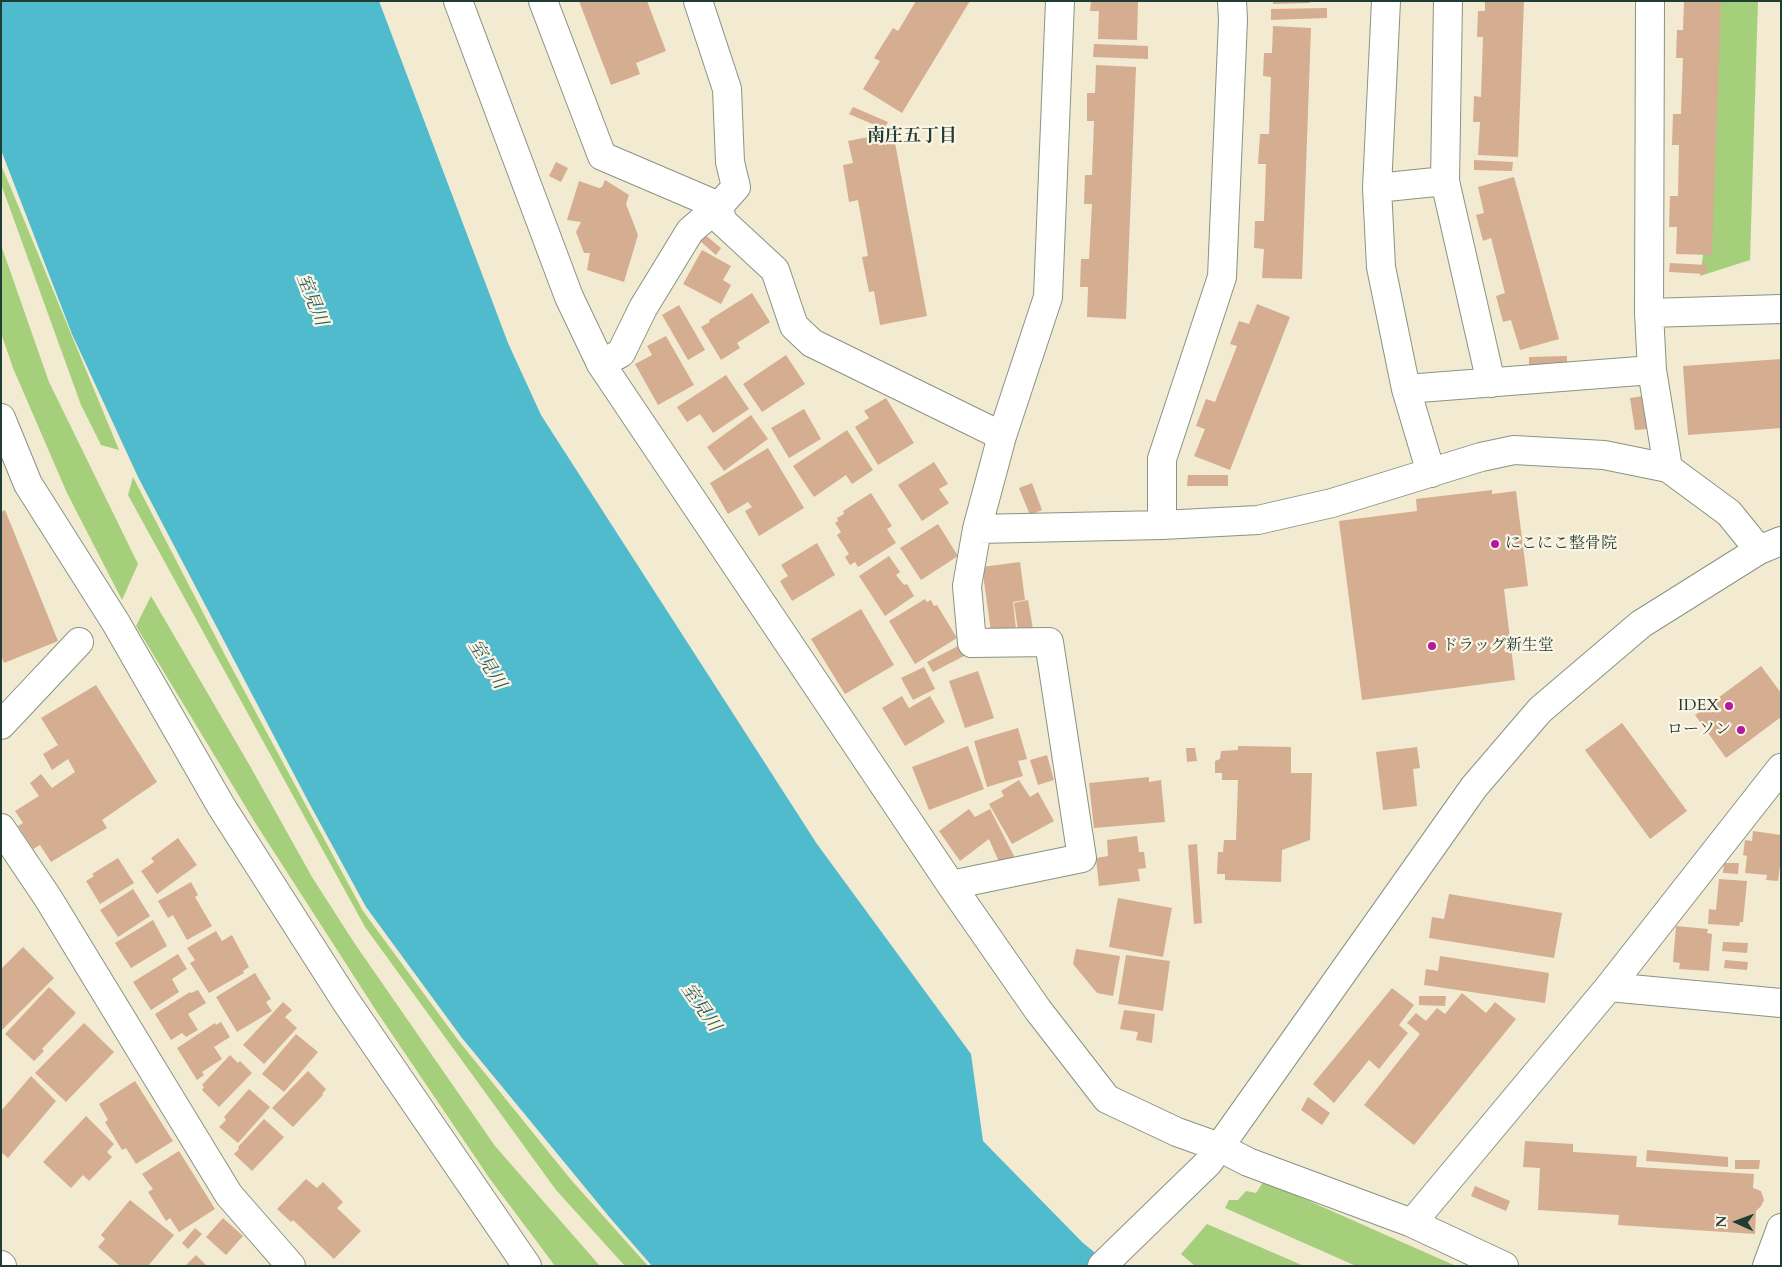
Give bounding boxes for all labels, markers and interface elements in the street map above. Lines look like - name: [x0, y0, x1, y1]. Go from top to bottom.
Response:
- district label: 南庄五丁目: [867, 126, 957, 148]
- water label: 室見川: [291, 271, 331, 329]
- place label: にこにこ整骨院: [1505, 534, 1617, 554]
- marker: にこにこ整骨院: [1489, 538, 1501, 550]
- water label: 室見川: [463, 636, 509, 694]
- place label: ドラッグ新生堂: [1442, 636, 1554, 656]
- marker: ドラッグ新生堂: [1426, 640, 1438, 652]
- place label: IDEX: [1678, 696, 1719, 716]
- marker: IDEX: [1723, 700, 1735, 712]
- place label: ローソン: [1667, 720, 1731, 740]
- marker: ローソン: [1735, 724, 1747, 736]
- water label: 室見川: [676, 980, 724, 1036]
- north arrow: [1712, 1197, 1762, 1247]
- text: N: [1712, 1215, 1731, 1228]

